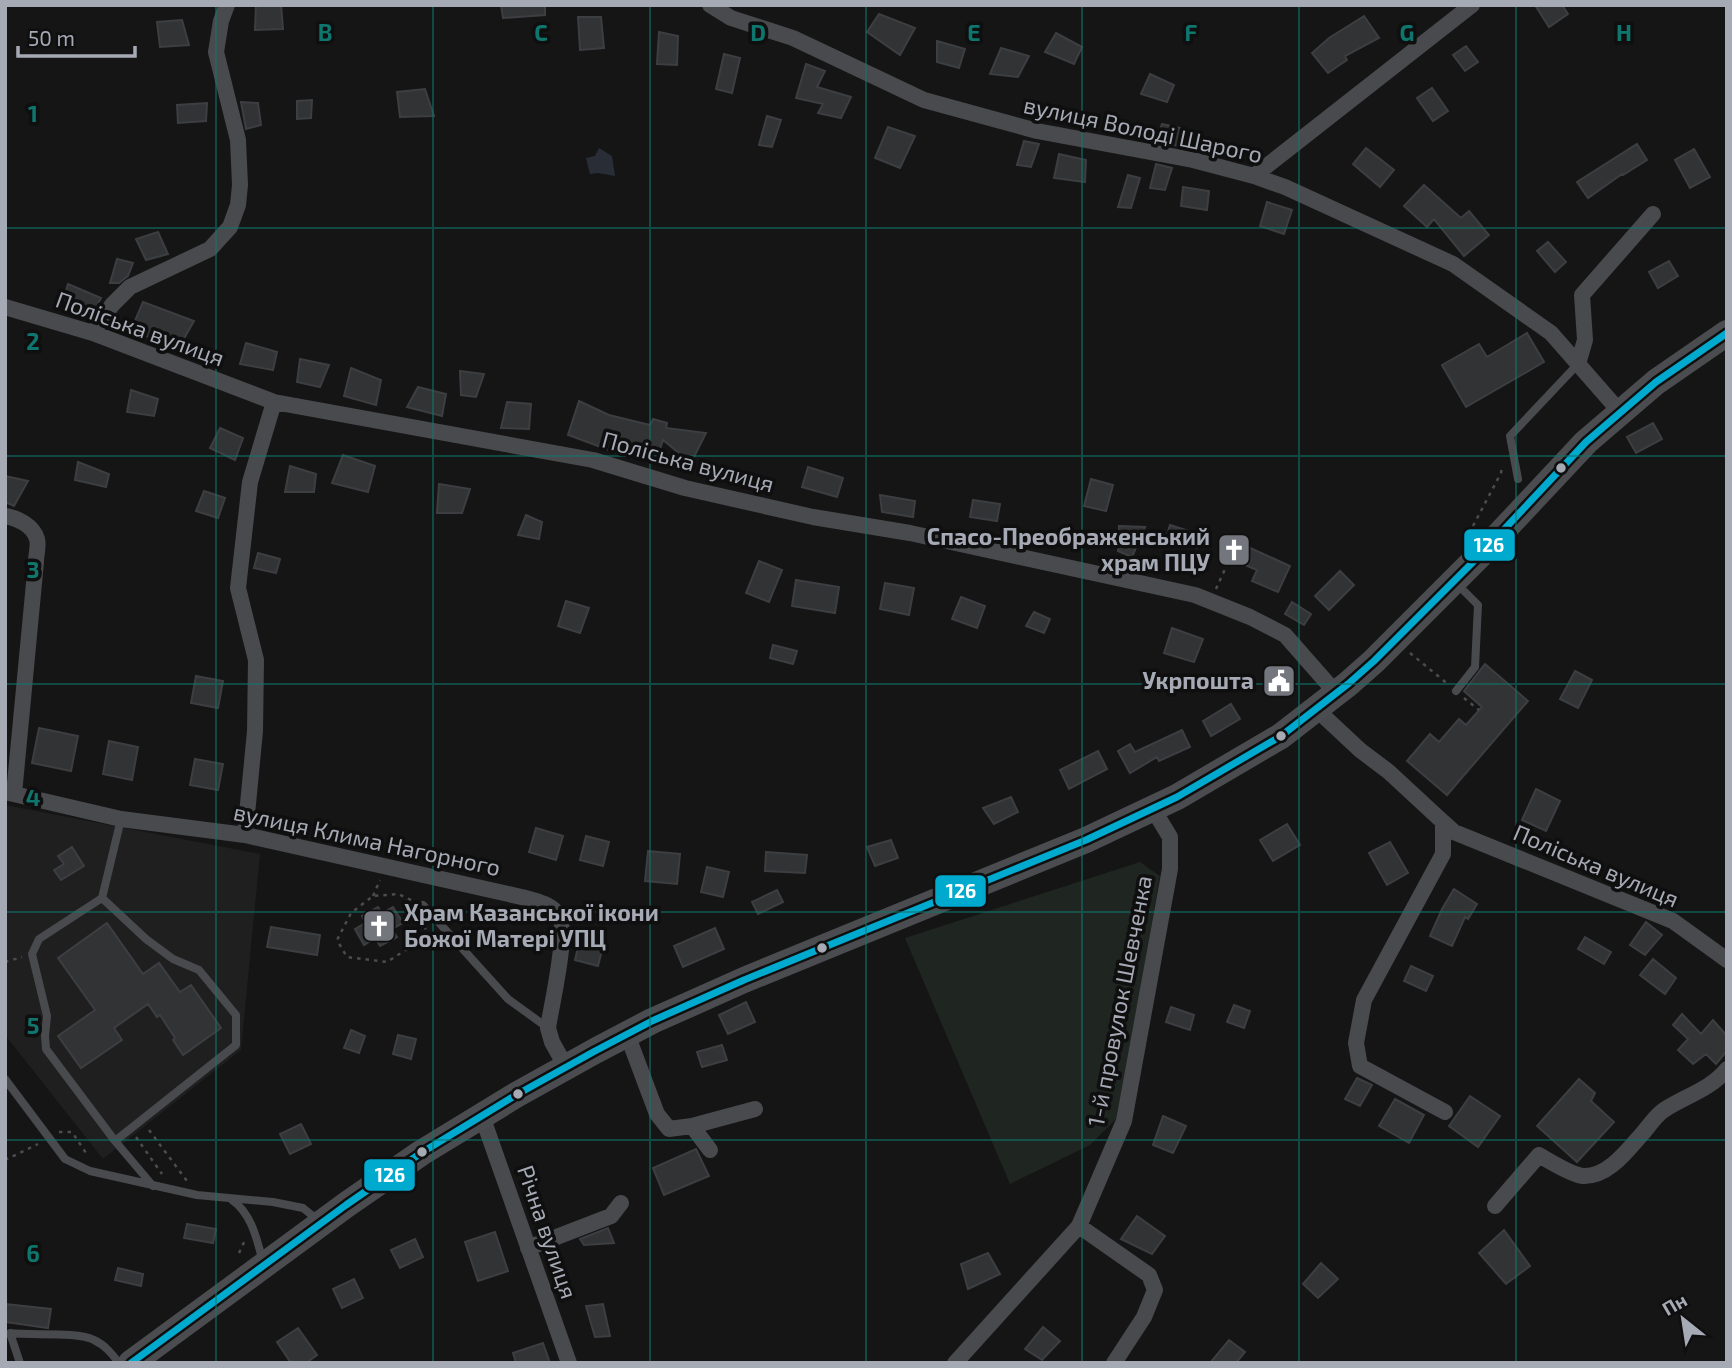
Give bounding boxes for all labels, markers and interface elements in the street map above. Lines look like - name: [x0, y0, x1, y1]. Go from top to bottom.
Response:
- scale bar: [18, 14, 135, 58]
- text: B: [318, 18, 332, 46]
- text: C: [534, 18, 548, 46]
- text: D: [750, 18, 766, 46]
- text: E: [967, 18, 981, 46]
- text: F: [1185, 18, 1198, 46]
- text: G: [1400, 18, 1414, 46]
- text: H: [1616, 18, 1632, 46]
- text: 50 m: [28, 25, 75, 50]
- street label: вулиця Володі Шарого: [1021, 90, 1265, 169]
- text: 1: [28, 99, 38, 127]
- street label: Поліська вулиця: [52, 285, 228, 372]
- text: 2: [26, 327, 40, 355]
- street label: Поліська вулиця: [599, 425, 777, 498]
- unlabelled marker: [1554, 461, 1568, 475]
- place label: Спасо-Преображенський храм ПЦУ: [927, 522, 1210, 576]
- line badge: 126: [1463, 528, 1516, 562]
- church icon: Спасо-Преображенський храм ПЦУ: [1215, 531, 1253, 569]
- text: 126: [1474, 533, 1504, 556]
- text: 3: [26, 555, 40, 583]
- public building icon: Укрпошта: [1260, 662, 1298, 700]
- place label: Укрпошта: [1142, 666, 1254, 694]
- unlabelled marker: [1274, 729, 1288, 743]
- text: 4: [26, 783, 40, 811]
- street label: вулиця Клима Нагорного: [231, 797, 503, 882]
- street label: Поліська вулиця: [1509, 818, 1683, 913]
- street label: 1-й провулок Шевченка: [1081, 873, 1158, 1129]
- line badge: 126: [934, 874, 987, 908]
- text: 126: [946, 879, 976, 902]
- place label: Храм Казанської ікони Божої Матері УПЦ: [404, 898, 659, 952]
- church icon: Храм Казанської ікони Божої Матері УПЦ: [360, 907, 398, 945]
- unlabelled marker: [815, 941, 829, 955]
- text: 5: [27, 1011, 39, 1039]
- unlabelled marker: [511, 1087, 525, 1101]
- unlabelled marker: [415, 1145, 429, 1159]
- line badge: 126: [363, 1158, 416, 1192]
- street label: Річна вулиця: [511, 1161, 584, 1302]
- text: 126: [375, 1163, 405, 1186]
- text: 6: [26, 1239, 40, 1267]
- north arrow: [1648, 1284, 1718, 1354]
- text: Пн: [1658, 1288, 1691, 1320]

